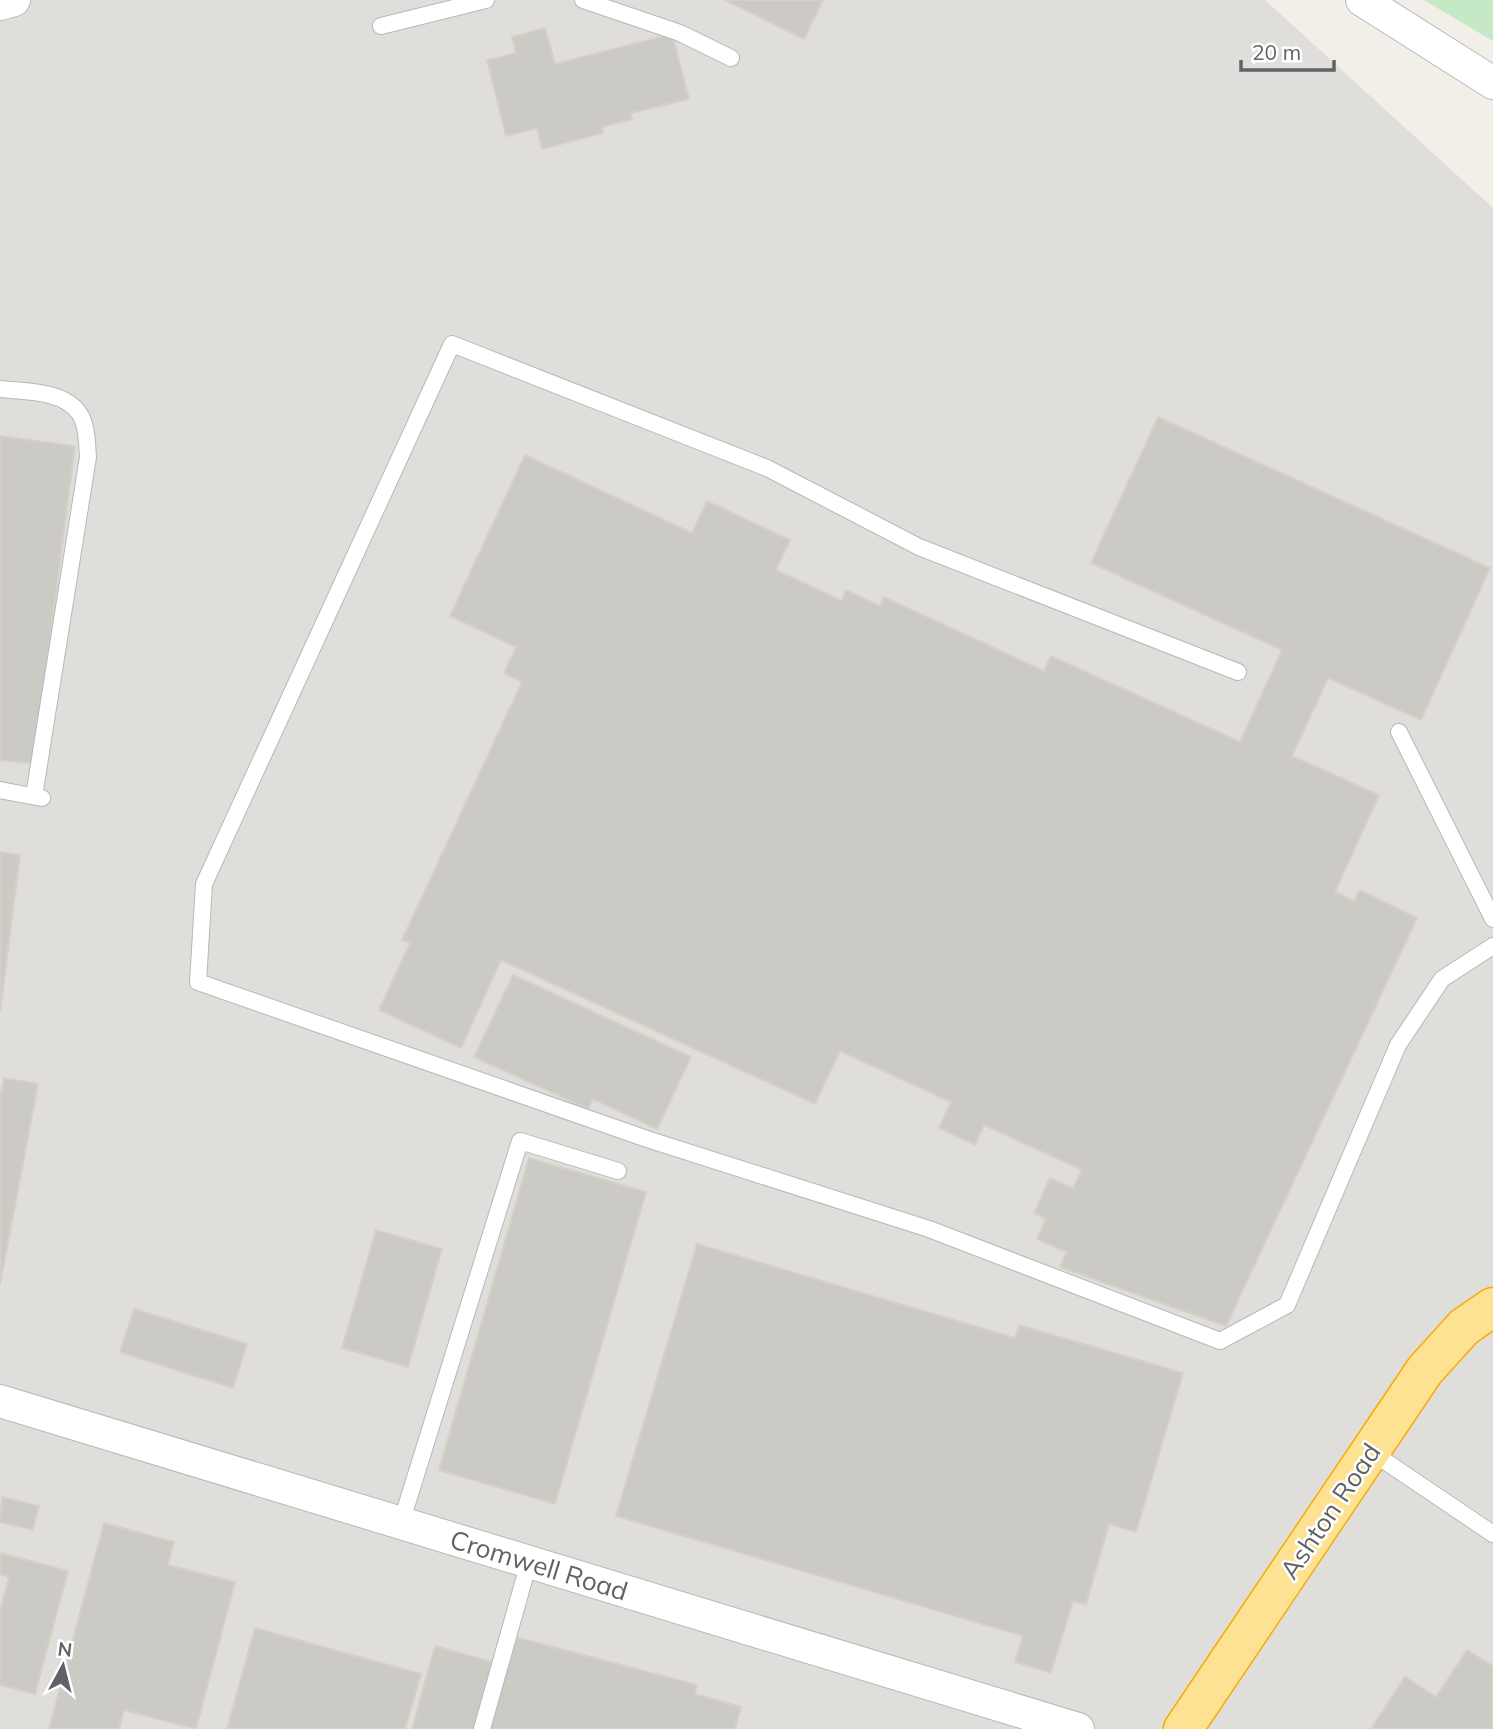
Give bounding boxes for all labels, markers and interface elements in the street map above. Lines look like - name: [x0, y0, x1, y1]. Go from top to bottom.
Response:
- scale bar: [1241, 28, 1334, 72]
- text: 20 m: [1252, 39, 1301, 65]
- street label: Ashton Road: [1273, 1437, 1387, 1585]
- street label: Cromwell Road: [446, 1522, 632, 1608]
- north arrow: [28, 1631, 98, 1701]
- text: N: [56, 1636, 74, 1662]

